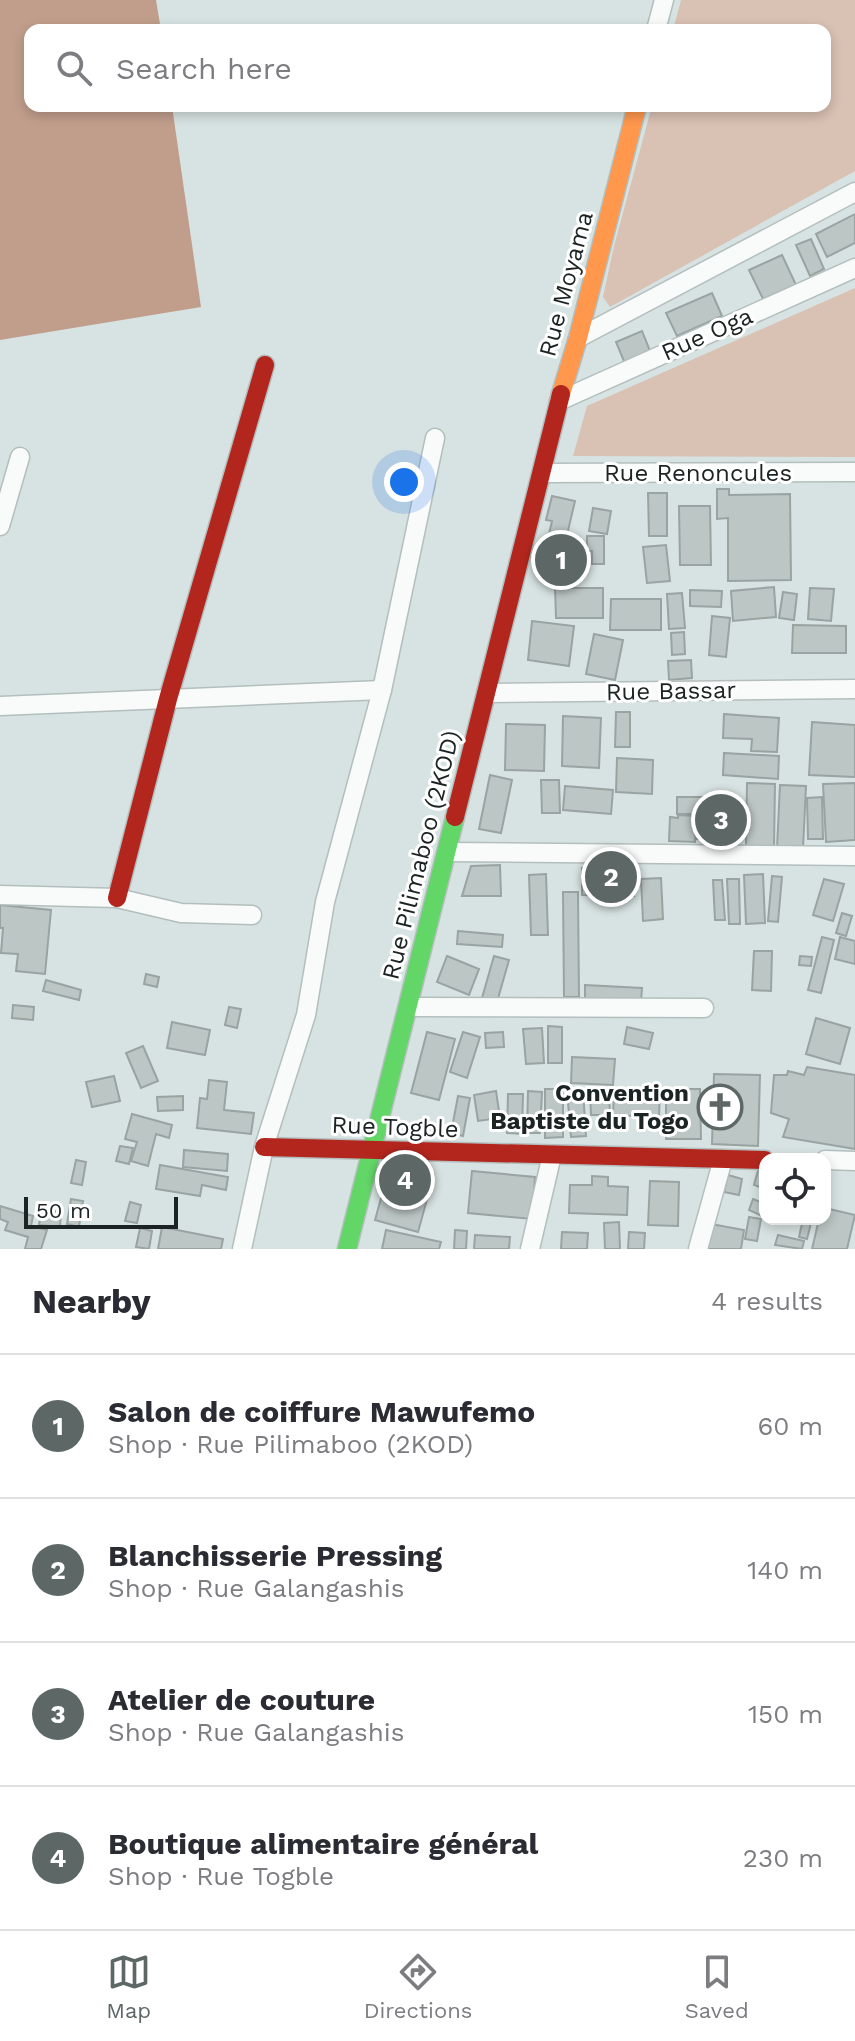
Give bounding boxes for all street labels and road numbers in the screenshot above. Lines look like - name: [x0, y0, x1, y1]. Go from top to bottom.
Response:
- street label: Rue Moyama: [533, 208, 599, 360]
- street label: Rue Oga: [657, 302, 757, 366]
- street label: Rue Renoncules: [604, 459, 792, 487]
- street label: Rue Bassar: [606, 676, 737, 706]
- street label: Rue Pilimaboo (2KOD): [377, 728, 465, 982]
- street label: Rue Togble: [331, 1111, 459, 1143]

